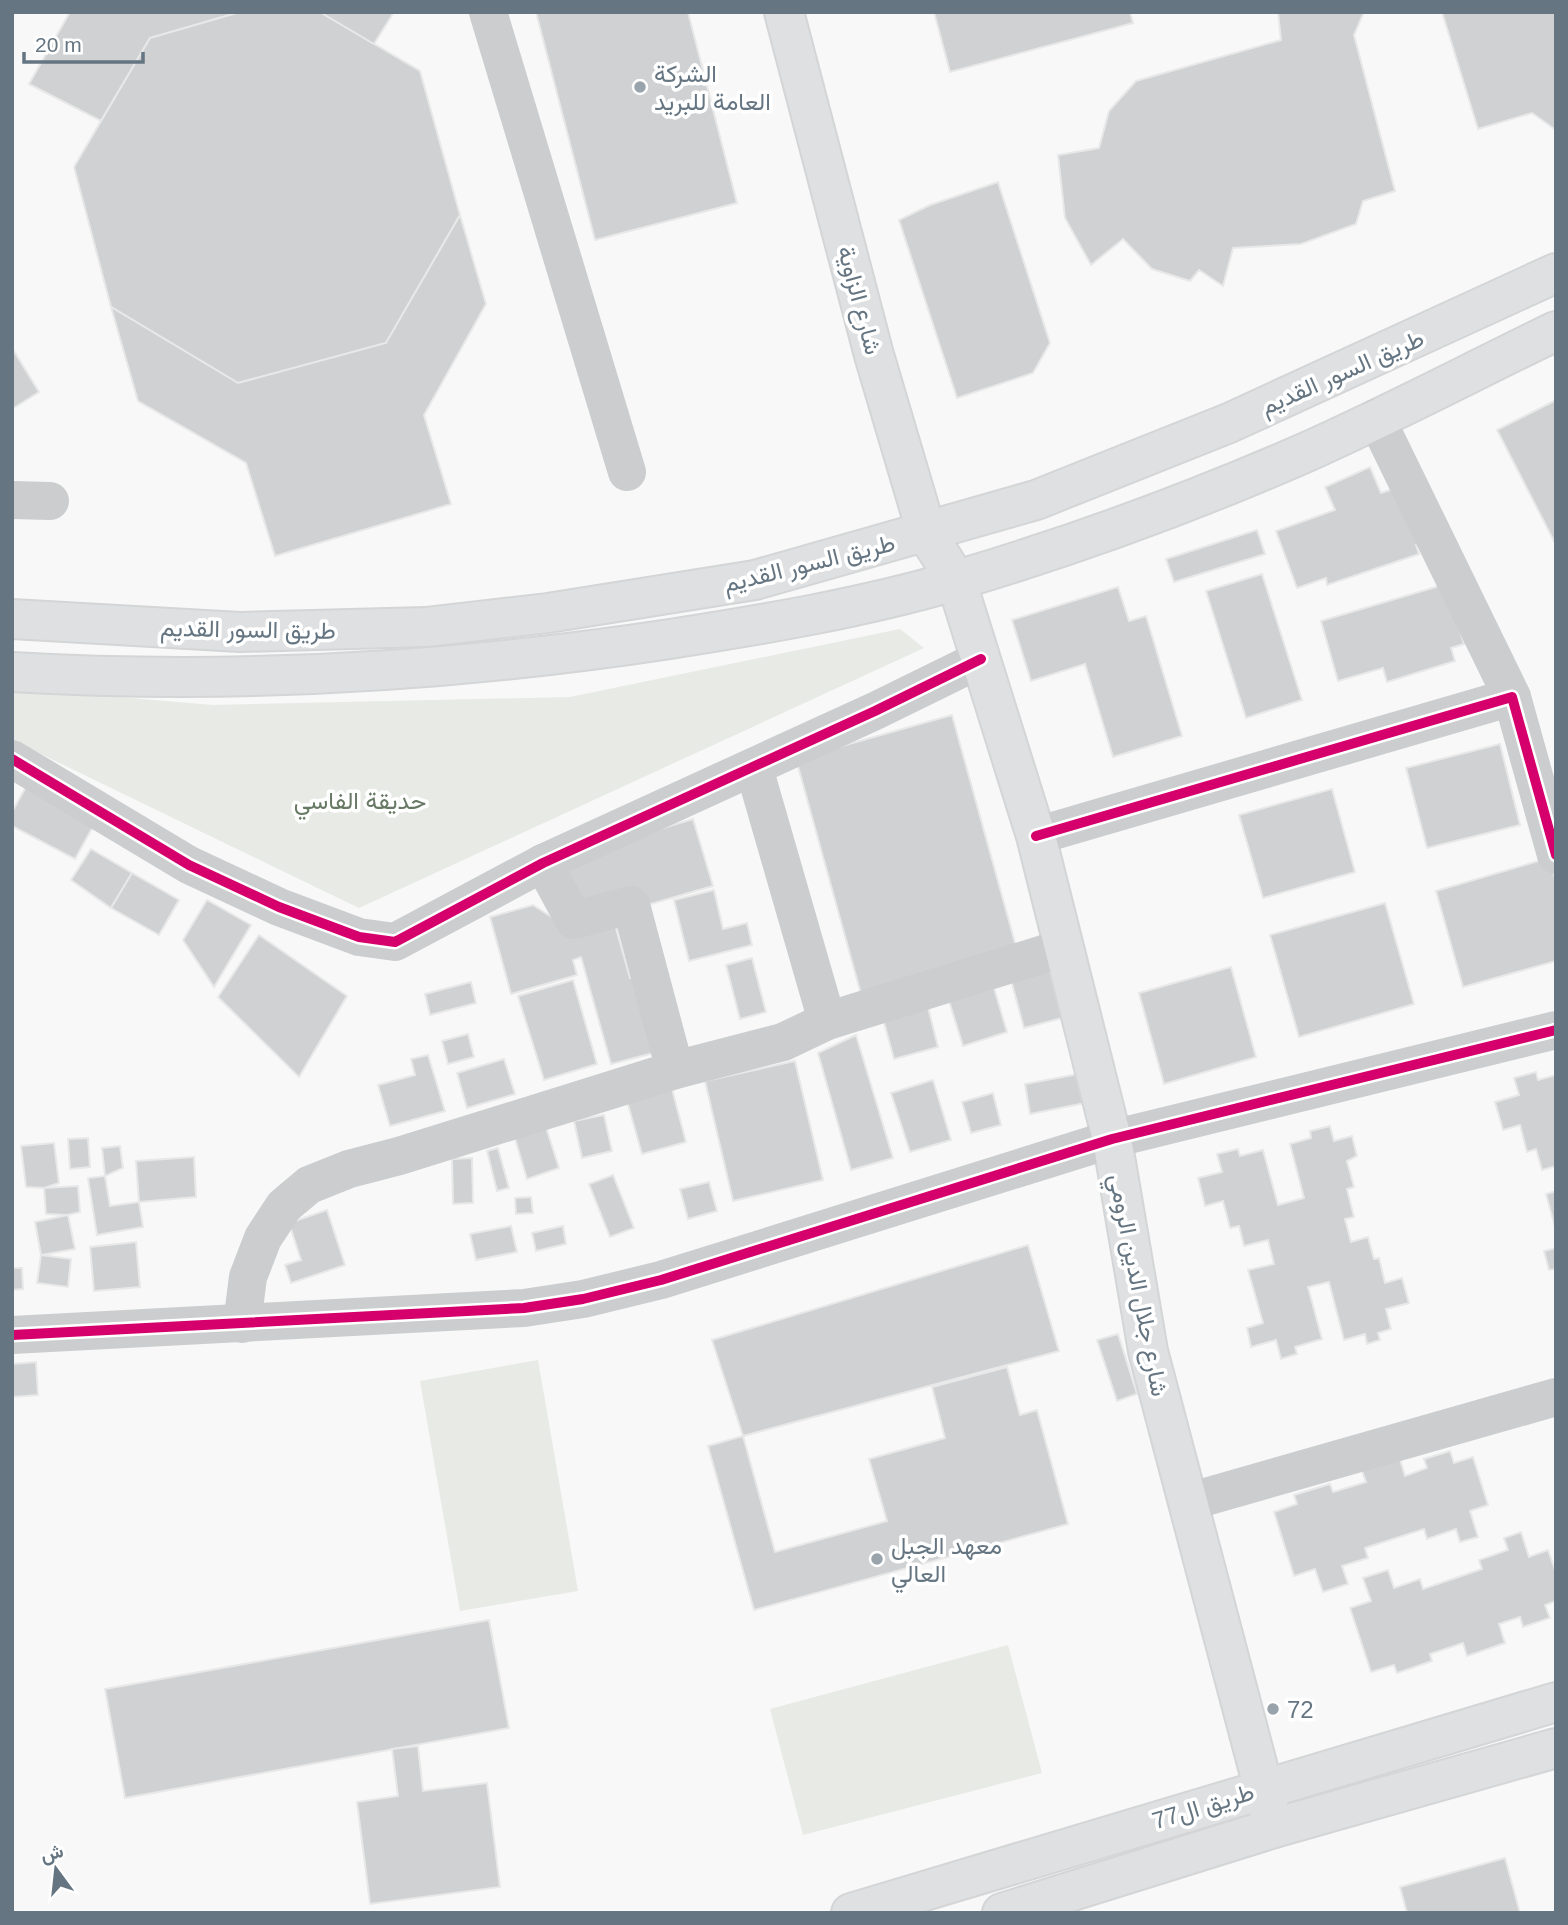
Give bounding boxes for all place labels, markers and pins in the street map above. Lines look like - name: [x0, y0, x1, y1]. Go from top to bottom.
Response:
- place label: الشركة العامة للبريد: [654, 60, 771, 117]
- marker: الشركة العامة للبريد: [632, 79, 648, 95]
- place label: معهد الجبل العالي: [891, 1532, 1002, 1593]
- marker: معهد الجبل العالي: [869, 1551, 885, 1567]
- place label: 72: [1287, 1696, 1314, 1723]
- marker: 72: [1265, 1701, 1281, 1717]

